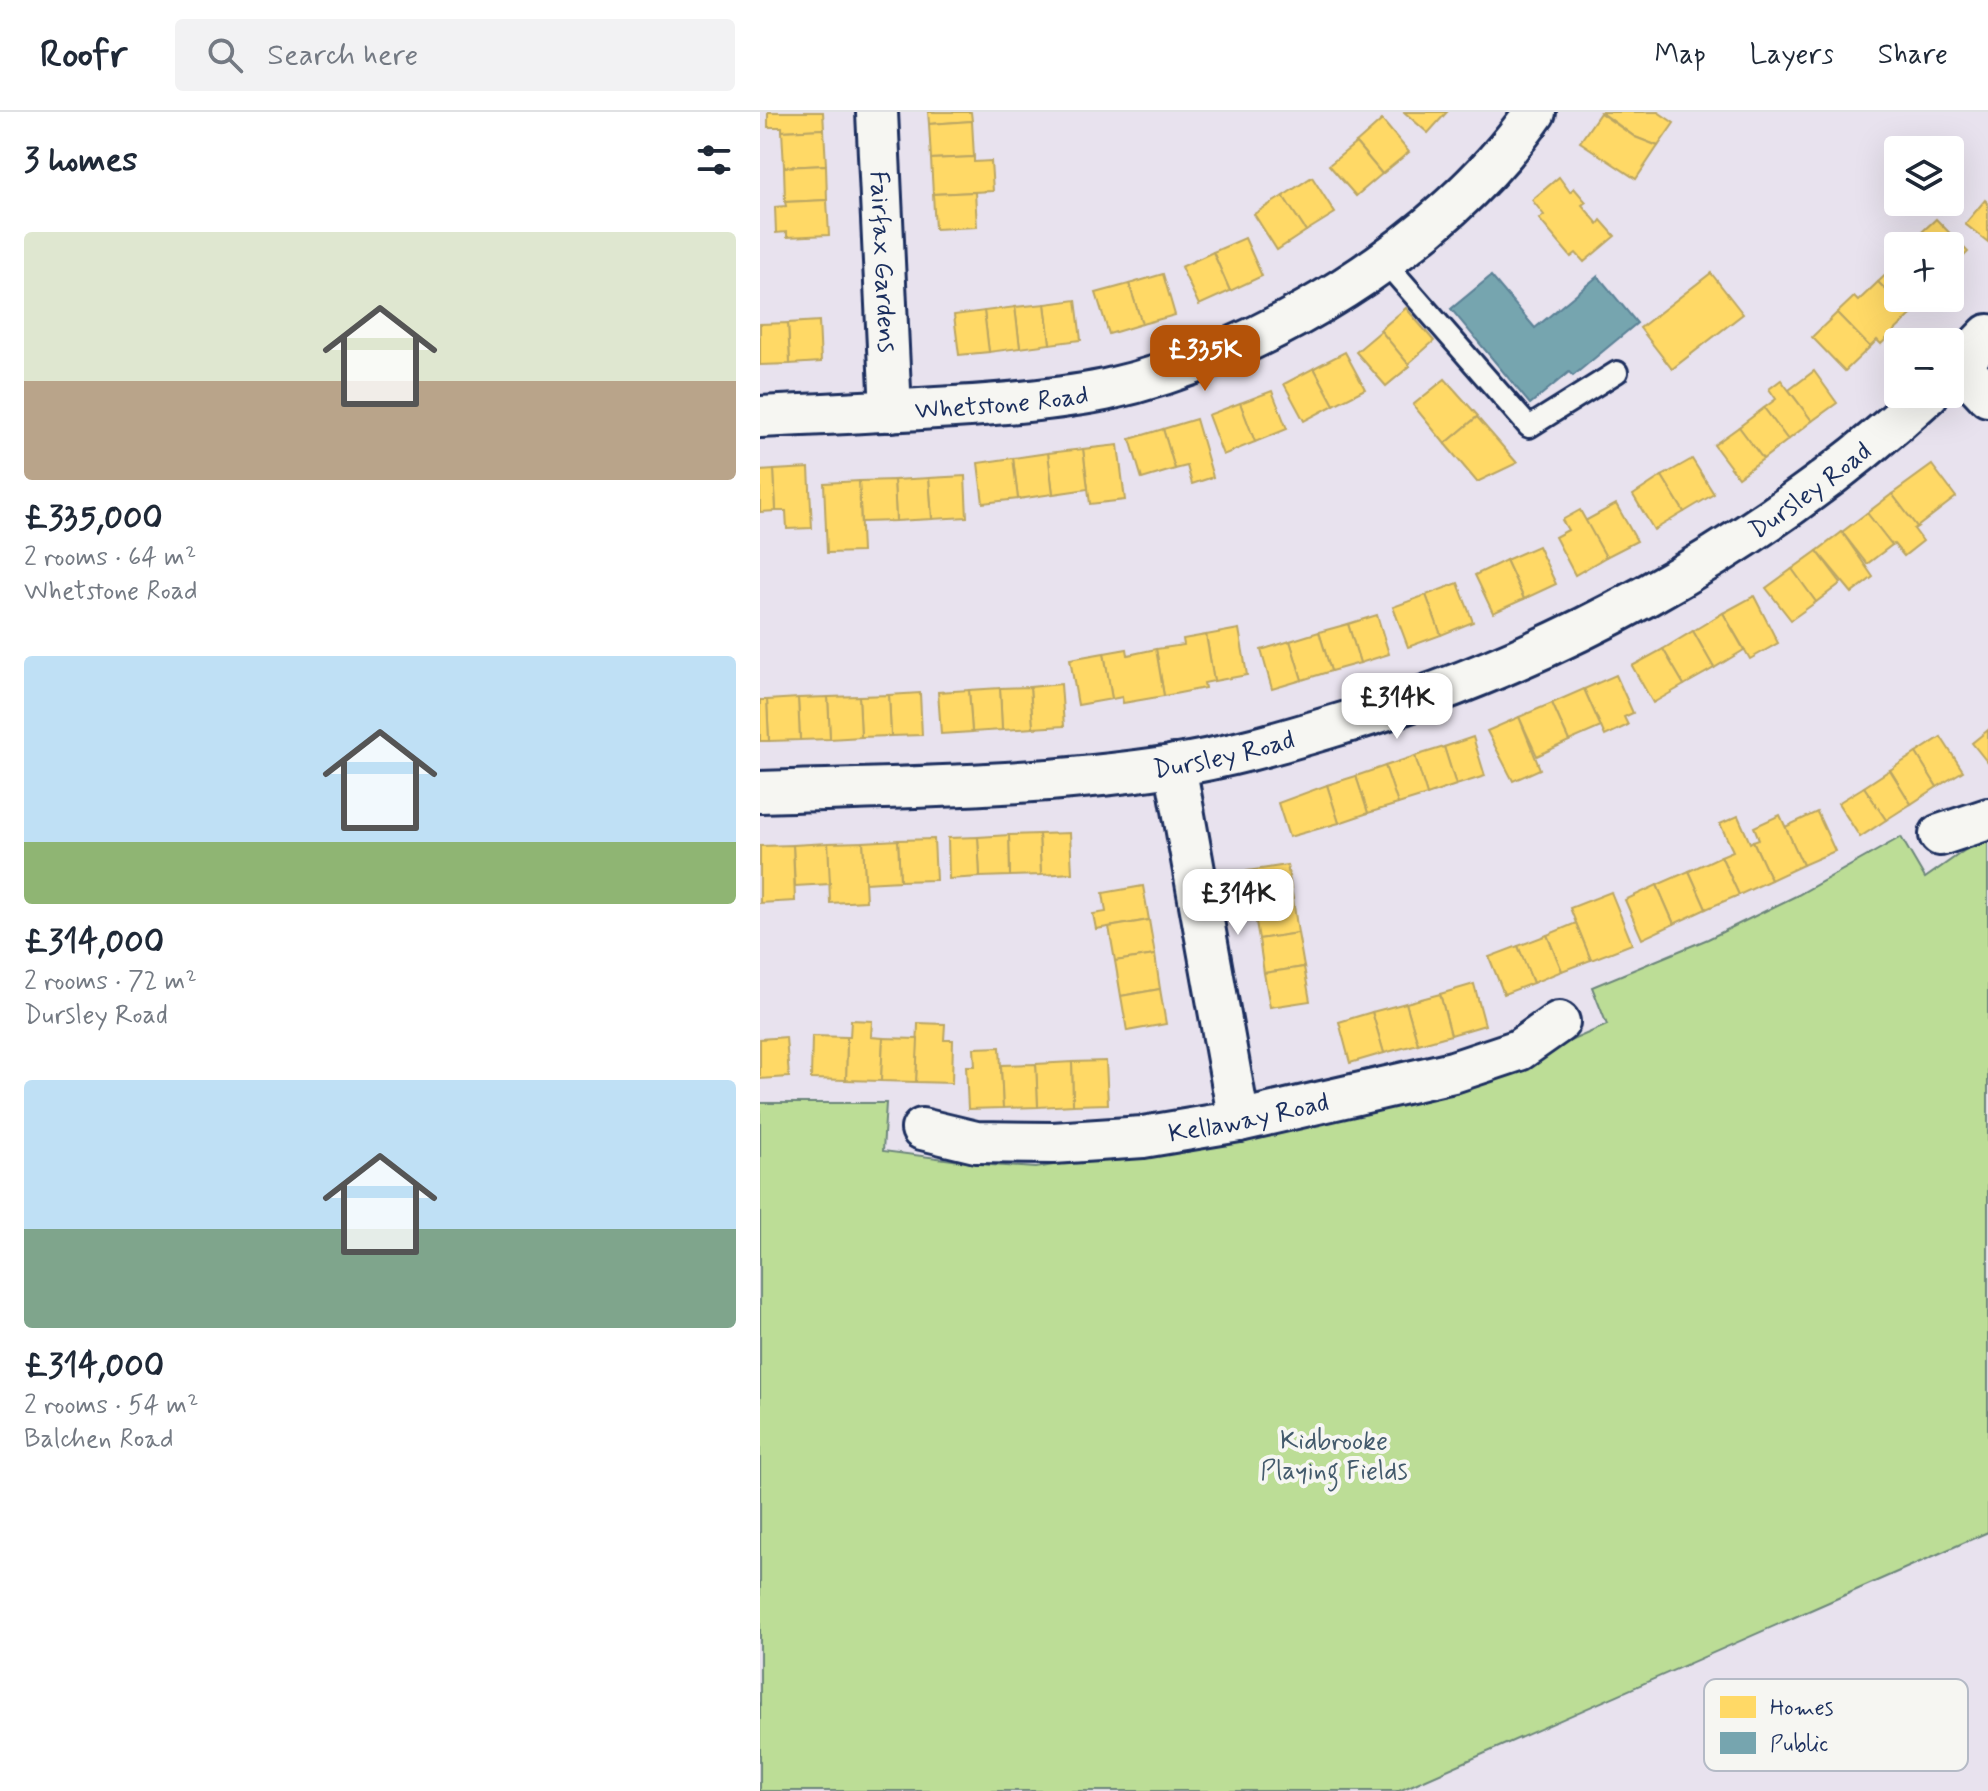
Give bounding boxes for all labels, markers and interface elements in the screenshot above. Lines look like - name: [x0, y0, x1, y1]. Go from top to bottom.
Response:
- search box: [175, 19, 735, 91]
- text: Roofr: [40, 31, 127, 80]
- icon: search: [203, 33, 247, 77]
- text: Search here: [267, 36, 418, 75]
- text: Map: [1655, 37, 1706, 74]
- text: Layers: [1750, 37, 1834, 74]
- text: Share: [1878, 37, 1948, 74]
- map controls: [1884, 136, 1964, 408]
- button: layers: [1884, 136, 1964, 216]
- text: 3 homes: [24, 138, 137, 183]
- icon: filters: [692, 138, 736, 182]
- street label: Fairfax Gardens: [861, 170, 903, 354]
- button: +: [1884, 232, 1964, 312]
- icon: home: [308, 284, 452, 428]
- pin: £335K: [1149, 325, 1261, 393]
- button: −: [1884, 328, 1964, 408]
- text: £335K: [1168, 334, 1242, 368]
- street label: Whetstone Road: [914, 378, 1091, 428]
- street label: Dursley Road: [1743, 435, 1879, 548]
- text: £335,000: [24, 496, 163, 541]
- text: 2 rooms · 64 m²: [24, 541, 196, 575]
- text: Whetstone Road: [24, 575, 198, 609]
- pin: £314K: [1341, 673, 1453, 741]
- text: £314K: [1360, 682, 1434, 716]
- icon: home: [308, 708, 452, 852]
- street label: Dursley Road: [1151, 723, 1299, 788]
- pin: £314K: [1182, 869, 1294, 937]
- text: £314K: [1201, 878, 1275, 912]
- text: £314,000: [24, 920, 164, 965]
- text: 2 rooms · 72 m²: [24, 965, 197, 999]
- text: Dursley Road: [24, 999, 168, 1033]
- street label: Kellaway Road: [1166, 1086, 1332, 1152]
- icon: home: [308, 1132, 452, 1276]
- text: £314,000: [24, 1344, 164, 1389]
- text: 2 rooms · 54 m²: [24, 1389, 199, 1423]
- text: Balchen Road: [24, 1423, 173, 1457]
- park label: Kidbrooke Playing Fields: [1260, 1425, 1408, 1492]
- legend: [1704, 1679, 1968, 1771]
- text: Homes: [1770, 1695, 1834, 1723]
- text: Public: [1770, 1731, 1828, 1759]

